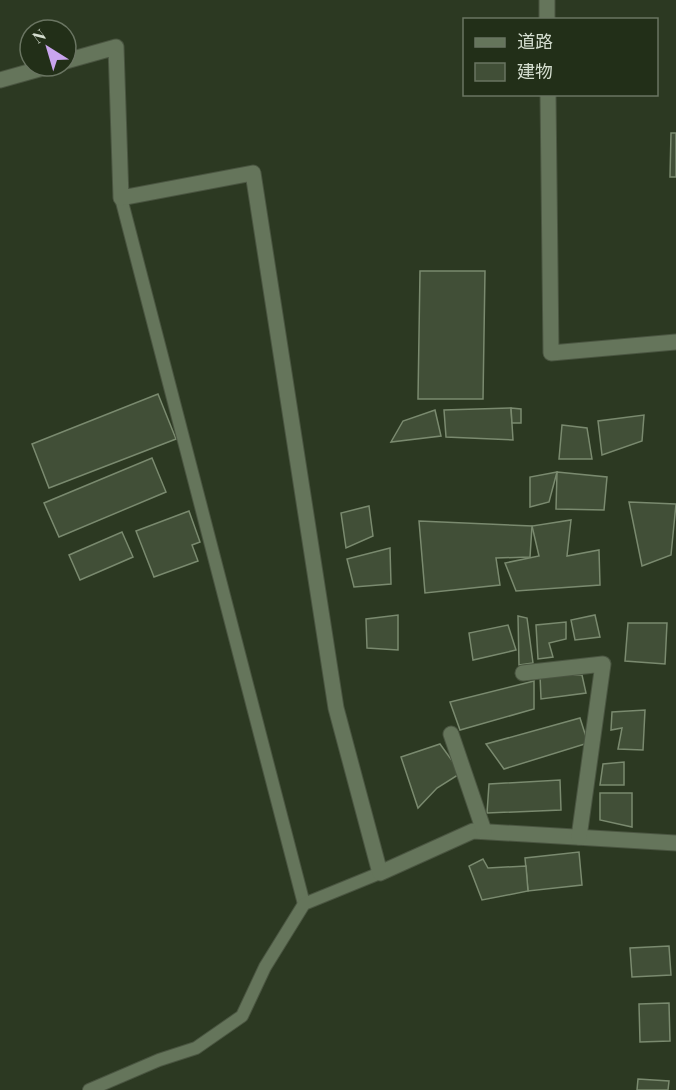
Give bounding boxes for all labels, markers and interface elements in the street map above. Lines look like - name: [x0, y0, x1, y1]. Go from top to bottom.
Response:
- north arrow: [18, 18, 78, 78]
- legend: [463, 18, 658, 96]
- text: N: [28, 23, 50, 47]
- text: 道路: [517, 29, 553, 53]
- text: 建物: [517, 59, 553, 83]

